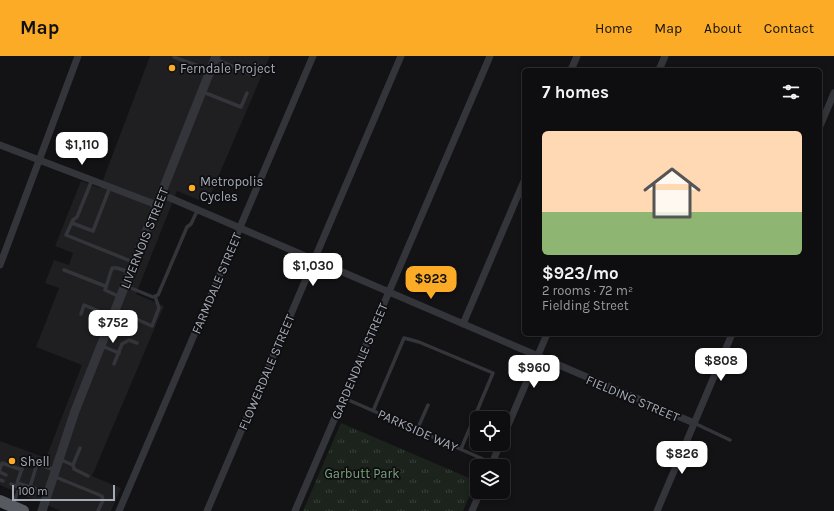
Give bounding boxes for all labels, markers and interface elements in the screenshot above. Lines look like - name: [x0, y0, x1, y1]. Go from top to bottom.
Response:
- text: Map: [20, 17, 59, 39]
- text: Home: [595, 20, 632, 37]
- text: Map: [654, 20, 682, 37]
- text: About: [704, 20, 742, 37]
- text: Contact: [764, 20, 814, 37]
- place label: Ferndale Project: [180, 61, 275, 76]
- marker: Ferndale Project: [167, 63, 177, 73]
- icon: filters: [780, 81, 802, 103]
- text: 7 homes: [542, 82, 609, 102]
- pin: $1,110: [49, 132, 115, 166]
- text: $1,110: [65, 137, 99, 152]
- icon: home: [636, 157, 708, 229]
- place label: Metropolis Cycles: [200, 174, 264, 204]
- marker: Metropolis Cycles: [187, 183, 197, 193]
- street label: LIVERNOIS STREET: [117, 185, 172, 291]
- street label: FARMDALE STREET: [188, 230, 245, 336]
- pin: $1,030: [280, 253, 346, 287]
- text: $1,030: [292, 258, 334, 273]
- text: $923/mo: [542, 263, 619, 283]
- pin: $923: [407, 266, 455, 300]
- text: $923: [415, 271, 447, 286]
- text: 2 rooms · 72 m²: [542, 283, 633, 298]
- text: Fielding Street: [542, 298, 629, 313]
- street label: GARDENDALE STREET: [328, 300, 391, 421]
- pin: $752: [89, 310, 137, 344]
- street label: FLOWERDALE STREET: [235, 312, 298, 432]
- text: $752: [98, 315, 128, 330]
- pin: $808: [697, 348, 745, 382]
- text: $808: [704, 353, 738, 368]
- pin: $960: [510, 355, 558, 389]
- text: $960: [517, 360, 551, 375]
- street label: FIELDING STREET: [584, 372, 682, 425]
- street label: PARKSIDE WAY: [375, 406, 460, 455]
- map controls: [470, 411, 510, 499]
- button: locate: [470, 411, 510, 451]
- pin: $826: [658, 441, 706, 475]
- text: $826: [665, 446, 699, 461]
- place label: Shell: [20, 454, 50, 469]
- marker: Shell: [7, 456, 17, 466]
- button: layers: [470, 459, 510, 499]
- park label: Garbutt Park: [324, 466, 400, 481]
- scale bar: [12, 483, 115, 502]
- text: 100 m: [18, 485, 48, 498]

